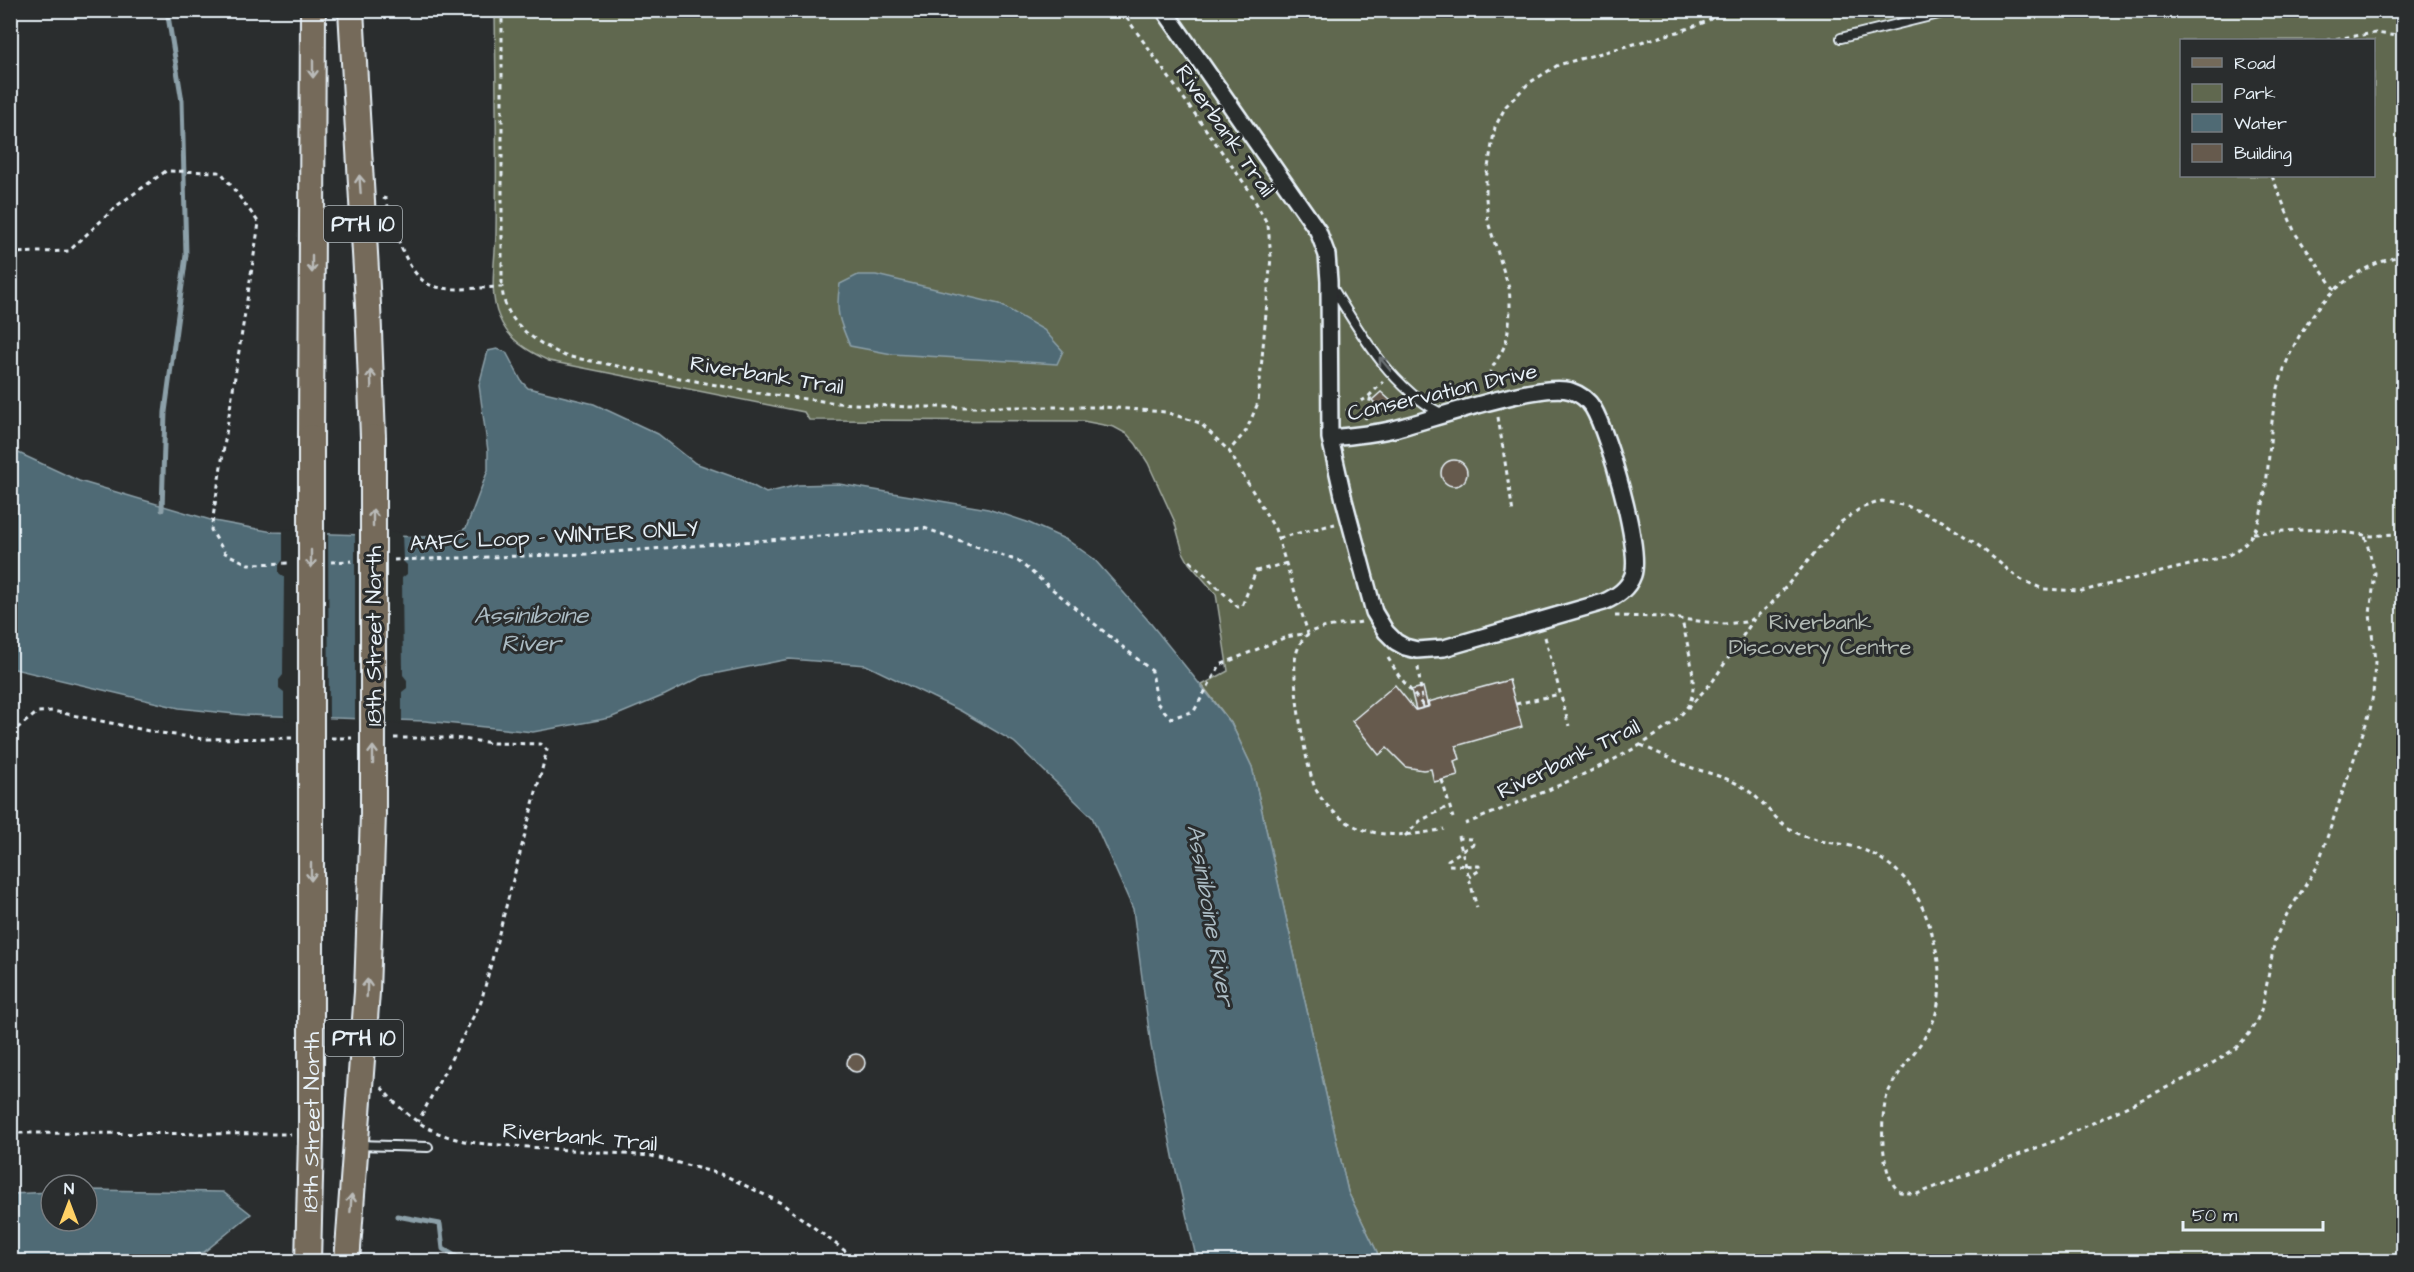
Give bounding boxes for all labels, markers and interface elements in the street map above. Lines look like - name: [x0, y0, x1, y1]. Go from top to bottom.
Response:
- legend: [2180, 39, 2375, 177]
- text: Road: [2234, 51, 2275, 76]
- one-way arrow: [307, 58, 319, 78]
- street label: Riverbank Trail: [1168, 58, 1282, 203]
- text: Park: [2234, 81, 2276, 106]
- text: Water: [2234, 111, 2287, 136]
- text: Building: [2234, 141, 2292, 167]
- one-way arrow: [355, 174, 366, 194]
- road number: PTH 10: [324, 206, 402, 242]
- one-way arrow: [306, 253, 318, 273]
- street label: Riverbank Trail: [688, 348, 846, 403]
- street label: Conservation Drive: [1344, 356, 1540, 429]
- one-way arrow: [1378, 357, 1392, 372]
- one-way arrow: [365, 369, 376, 389]
- one-way arrow: [367, 509, 379, 529]
- street label: AAFC Loop - WINTER ONLY: [409, 513, 699, 560]
- street label: 18th Street North: [359, 546, 390, 726]
- one-way arrow: [305, 548, 317, 568]
- water label: Assiniboine River: [474, 599, 589, 661]
- park label: Riverbank Discovery Centre: [1729, 607, 1911, 664]
- street label: Riverbank Trail: [1492, 711, 1645, 807]
- one-way arrow: [367, 746, 379, 766]
- water label: Assiniboine River: [1177, 822, 1243, 1011]
- one-way arrow: [305, 861, 317, 881]
- one-way arrow: [362, 978, 373, 998]
- road number: PTH 10: [325, 1020, 403, 1056]
- street label: 18th Street North: [295, 1032, 328, 1213]
- street label: Riverbank Trail: [501, 1115, 659, 1160]
- north arrow: [39, 1173, 99, 1233]
- text: N: [64, 1178, 74, 1200]
- one-way arrow: [346, 1194, 357, 1214]
- scale bar: [2183, 1194, 2322, 1232]
- text: 50 m: [2192, 1203, 2237, 1228]

